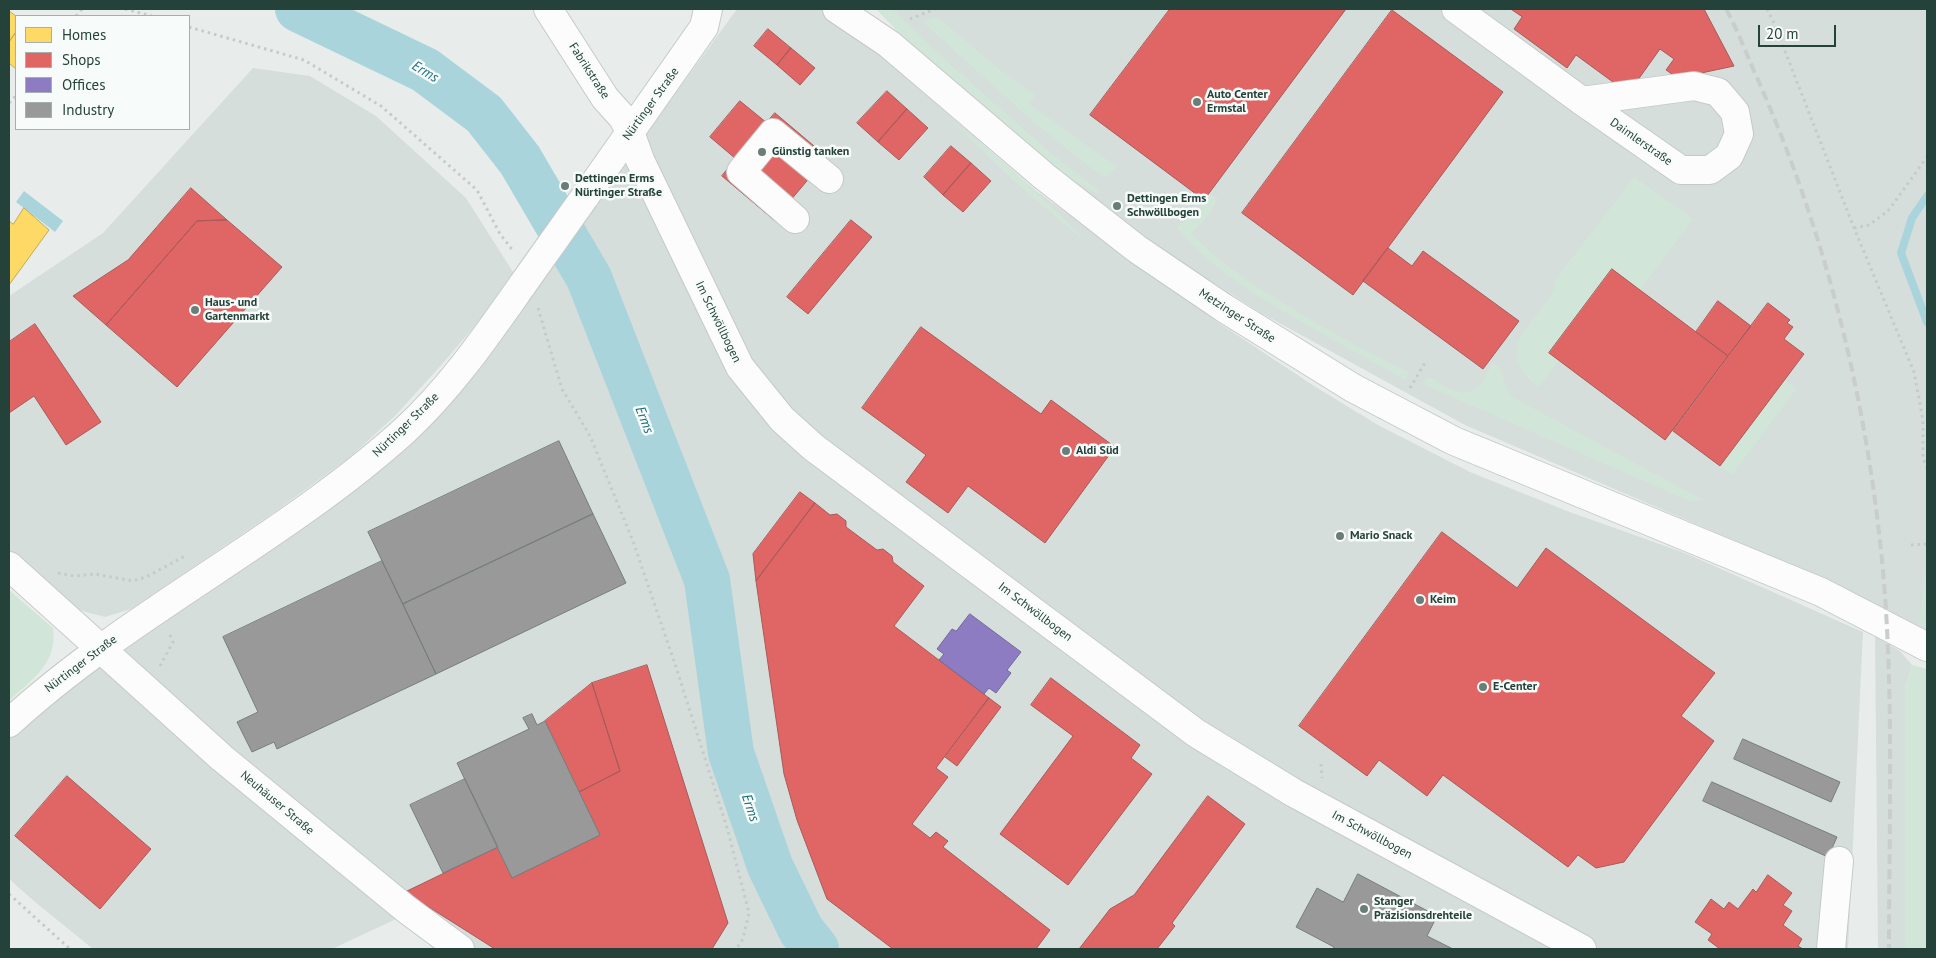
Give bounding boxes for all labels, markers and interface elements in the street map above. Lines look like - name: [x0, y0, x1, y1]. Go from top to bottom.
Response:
- legend: [15, 15, 190, 130]
- scale bar: [1761, 15, 1838, 47]
- text: 20 m: [1766, 24, 1799, 43]
- text: Homes: [62, 25, 106, 44]
- street label: Fabrikstraße: [566, 40, 612, 102]
- text: Shops: [62, 50, 101, 69]
- water label: Erms: [409, 58, 441, 86]
- street label: Nürtinger Straße: [620, 65, 682, 143]
- text: Offices: [62, 75, 106, 94]
- place label: Auto Center Ermstal: [1207, 88, 1268, 116]
- marker: Auto Center Ermstal: [1191, 96, 1203, 108]
- text: Industry: [62, 100, 114, 119]
- street label: Daimlerstraße: [1607, 115, 1675, 169]
- place label: Günstig tanken: [772, 145, 849, 159]
- marker: Günstig tanken: [756, 146, 768, 158]
- place label: Dettingen Erms Nürtinger Straße: [575, 172, 662, 200]
- marker: Dettingen Erms Nürtinger Straße: [559, 180, 571, 192]
- place label: Dettingen Erms Schwöllbogen: [1127, 192, 1206, 220]
- marker: Dettingen Erms Schwöllbogen: [1111, 200, 1123, 212]
- street label: Im Schwöllbogen: [692, 279, 744, 365]
- street label: Metzinger Straße: [1196, 286, 1278, 346]
- place label: Haus- und Gartenmarkt: [205, 296, 269, 324]
- marker: Haus- und Gartenmarkt: [189, 304, 201, 316]
- street label: Nürtinger Straße: [370, 390, 442, 460]
- water label: Erms: [631, 404, 657, 436]
- place label: Aldi Süd: [1076, 444, 1119, 458]
- marker: Aldi Süd: [1060, 445, 1072, 457]
- place label: Mario Snack: [1350, 529, 1412, 543]
- marker: Mario Snack: [1334, 530, 1346, 542]
- street label: Im Schwöllbogen: [995, 579, 1075, 645]
- place label: Keim: [1430, 593, 1456, 607]
- marker: Keim: [1414, 594, 1426, 606]
- street label: Nürtinger Straße: [42, 632, 120, 696]
- place label: E-Center: [1493, 680, 1537, 694]
- marker: E-Center: [1477, 681, 1489, 693]
- street label: Neuhäuser Straße: [237, 768, 317, 838]
- water label: Erms: [738, 792, 762, 824]
- street label: Im Schwöllbogen: [1329, 808, 1415, 862]
- place label: Stanger Präzisionsdrehteile: [1374, 895, 1472, 923]
- marker: Stanger Präzisionsdrehteile: [1358, 903, 1370, 915]

